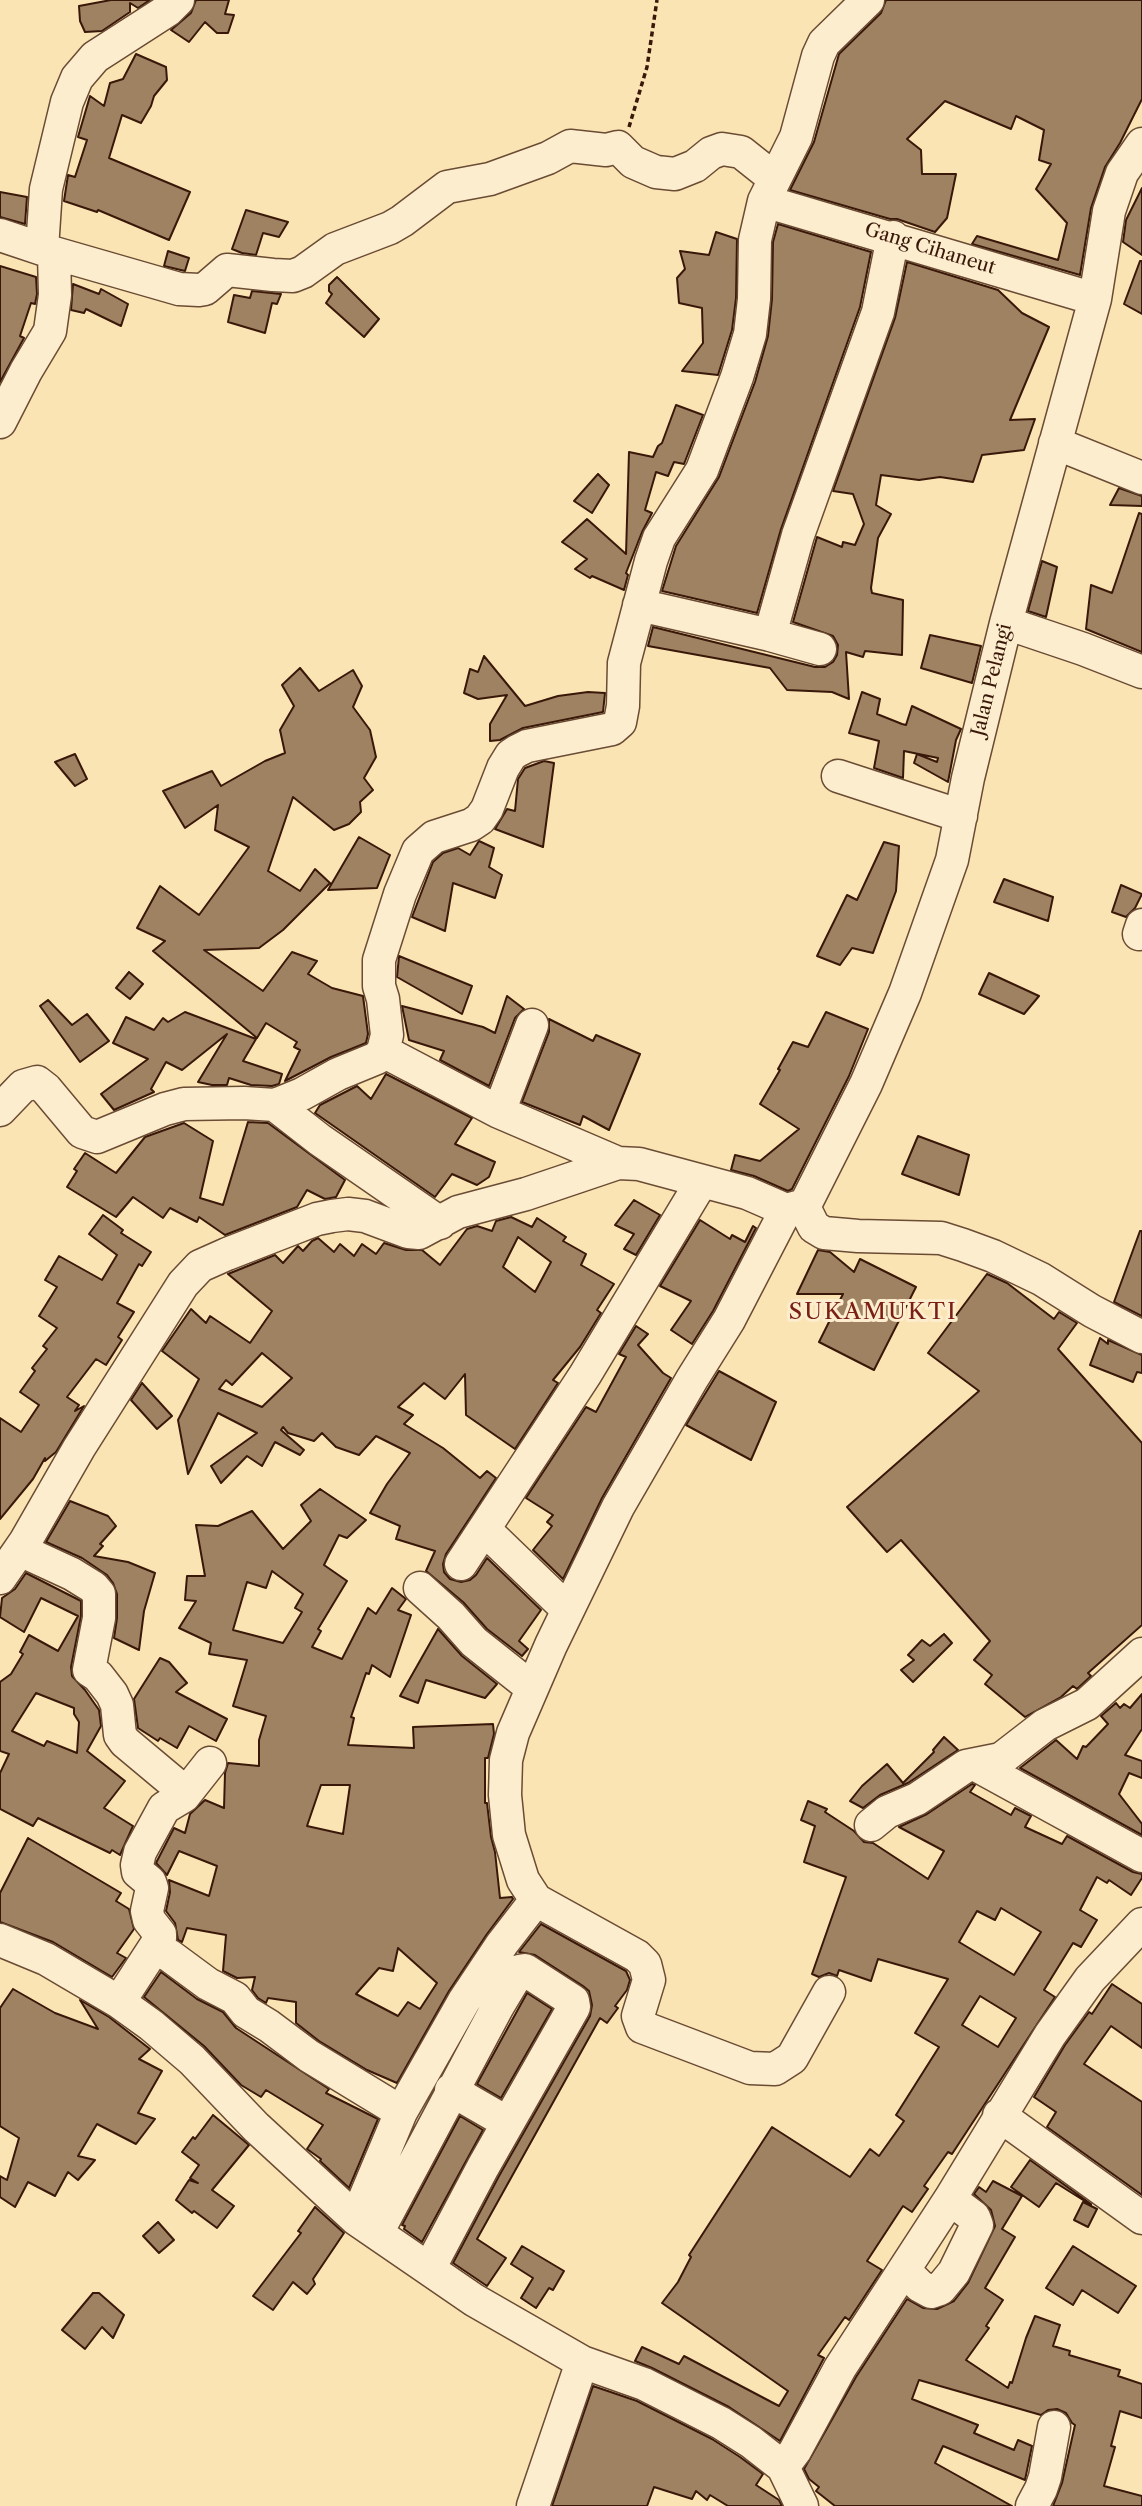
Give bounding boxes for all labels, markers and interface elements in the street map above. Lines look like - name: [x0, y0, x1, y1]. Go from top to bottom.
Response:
- street label: Gang Cihaneut: [862, 218, 998, 280]
- street label: Jalan Pelangi: [967, 621, 1017, 739]
- district label: SUKAMUKTI: [790, 1298, 956, 1326]

